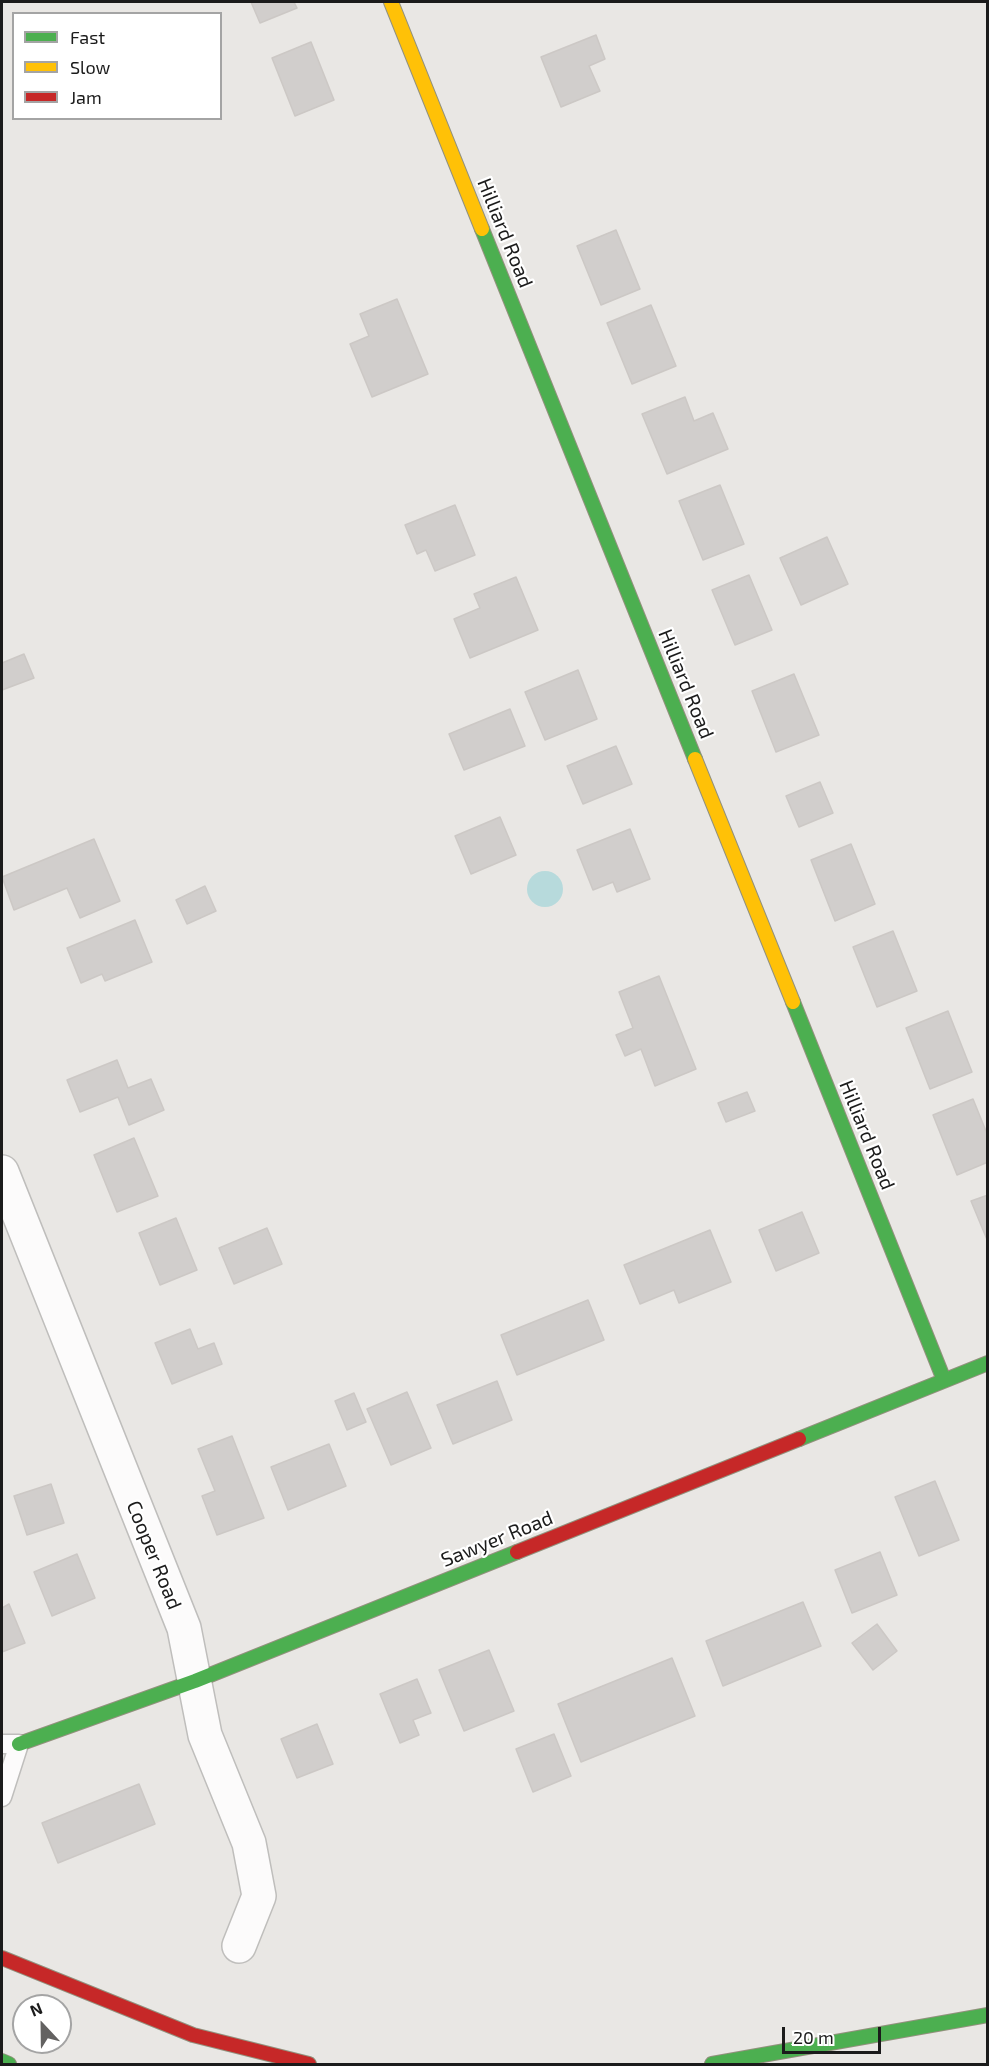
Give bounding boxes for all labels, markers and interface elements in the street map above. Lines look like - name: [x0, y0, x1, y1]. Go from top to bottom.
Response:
- legend: [12, 12, 222, 120]
- text: Fast: [70, 26, 105, 48]
- text: Slow: [70, 56, 110, 78]
- text: Jam: [70, 86, 102, 108]
- street label: Hilliard Road: [472, 175, 538, 291]
- street label: Hilliard Road: [653, 626, 719, 742]
- street label: Hilliard Road: [834, 1077, 900, 1193]
- street label: Cooper Road: [121, 1497, 187, 1613]
- street label: Sawyer Road: [438, 1506, 556, 1572]
- north arrow: [12, 1994, 72, 2054]
- text: N: [27, 1998, 45, 2020]
- scale bar: [785, 2015, 884, 2053]
- text: 20 m: [793, 2026, 834, 2048]

